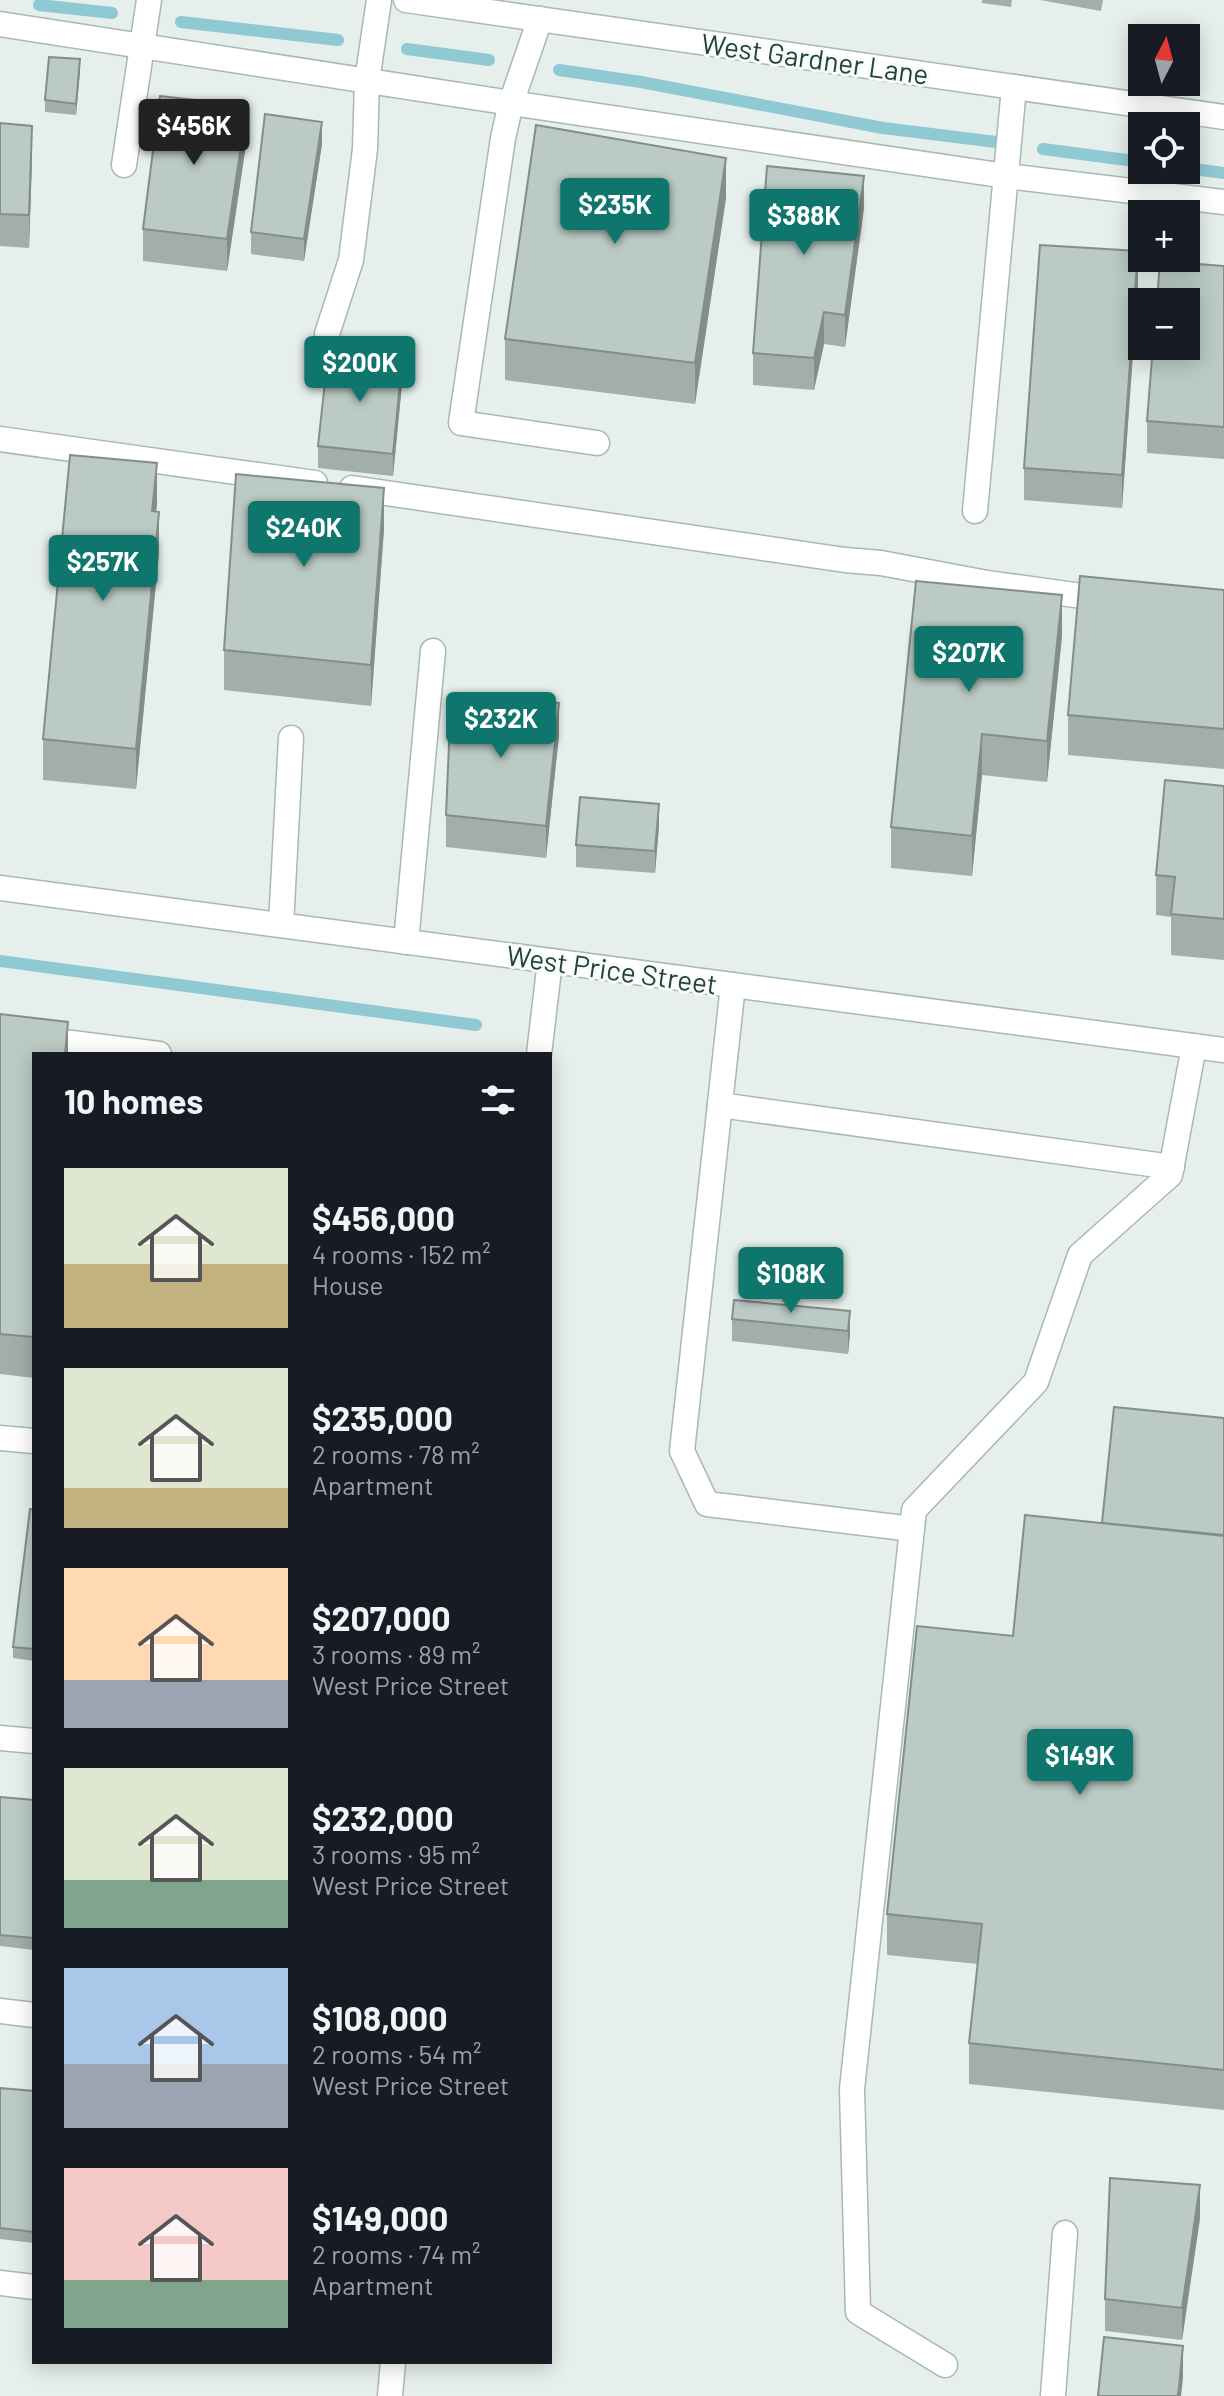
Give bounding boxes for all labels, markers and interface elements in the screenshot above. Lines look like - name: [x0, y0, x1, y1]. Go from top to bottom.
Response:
- north arrow: [1128, 24, 1200, 96]
- map controls: [1128, 24, 1200, 360]
- street label: West Gardner Lane: [699, 25, 931, 91]
- pin: $456K: [138, 99, 250, 167]
- text: $456K: [157, 109, 231, 140]
- button: locate: [1128, 112, 1200, 184]
- pin: $235K: [559, 178, 671, 246]
- text: $235K: [578, 188, 652, 219]
- pin: $388K: [748, 189, 860, 257]
- text: $388K: [767, 199, 841, 230]
- button: +: [1128, 200, 1200, 272]
- button: −: [1128, 288, 1200, 360]
- pin: $200K: [304, 336, 416, 404]
- text: $200K: [322, 346, 398, 377]
- pin: $240K: [248, 501, 360, 569]
- text: $240K: [266, 511, 342, 542]
- pin: $257K: [47, 535, 159, 603]
- text: $257K: [67, 545, 139, 576]
- pin: $207K: [913, 626, 1025, 694]
- text: $207K: [932, 636, 1006, 667]
- pin: $232K: [445, 692, 557, 760]
- text: $232K: [464, 702, 538, 733]
- street label: West Price Street: [504, 937, 720, 1001]
- icon: filters: [476, 1078, 520, 1122]
- text: 10 homes: [64, 1080, 203, 1121]
- text: $456,000: [312, 1197, 455, 1238]
- icon: home: [128, 1200, 224, 1296]
- text: 4 rooms · 152 m²: [312, 1238, 491, 1269]
- pin: $108K: [735, 1247, 847, 1315]
- text: $108K: [756, 1257, 826, 1288]
- text: House: [312, 1269, 383, 1300]
- text: $235,000: [312, 1397, 453, 1438]
- icon: home: [128, 1400, 224, 1496]
- text: 2 rooms · 78 m²: [312, 1438, 480, 1469]
- text: Apartment: [312, 1469, 433, 1500]
- text: $207,000: [312, 1597, 451, 1638]
- icon: home: [128, 1600, 224, 1696]
- text: 3 rooms · 89 m²: [312, 1638, 480, 1669]
- text: West Price Street: [312, 1669, 509, 1700]
- pin: $149K: [1024, 1729, 1136, 1797]
- text: $149K: [1045, 1739, 1115, 1770]
- text: $232,000: [312, 1797, 454, 1838]
- icon: home: [128, 1800, 224, 1896]
- text: 3 rooms · 95 m²: [312, 1838, 480, 1869]
- text: West Price Street: [312, 1869, 509, 1900]
- text: $108,000: [312, 1997, 448, 2038]
- icon: home: [128, 2000, 224, 2096]
- text: 2 rooms · 54 m²: [312, 2038, 482, 2069]
- text: West Price Street: [312, 2069, 509, 2100]
- text: $149,000: [312, 2197, 448, 2238]
- icon: home: [128, 2200, 224, 2296]
- text: 2 rooms · 74 m²: [312, 2238, 480, 2269]
- text: Apartment: [312, 2269, 433, 2300]

